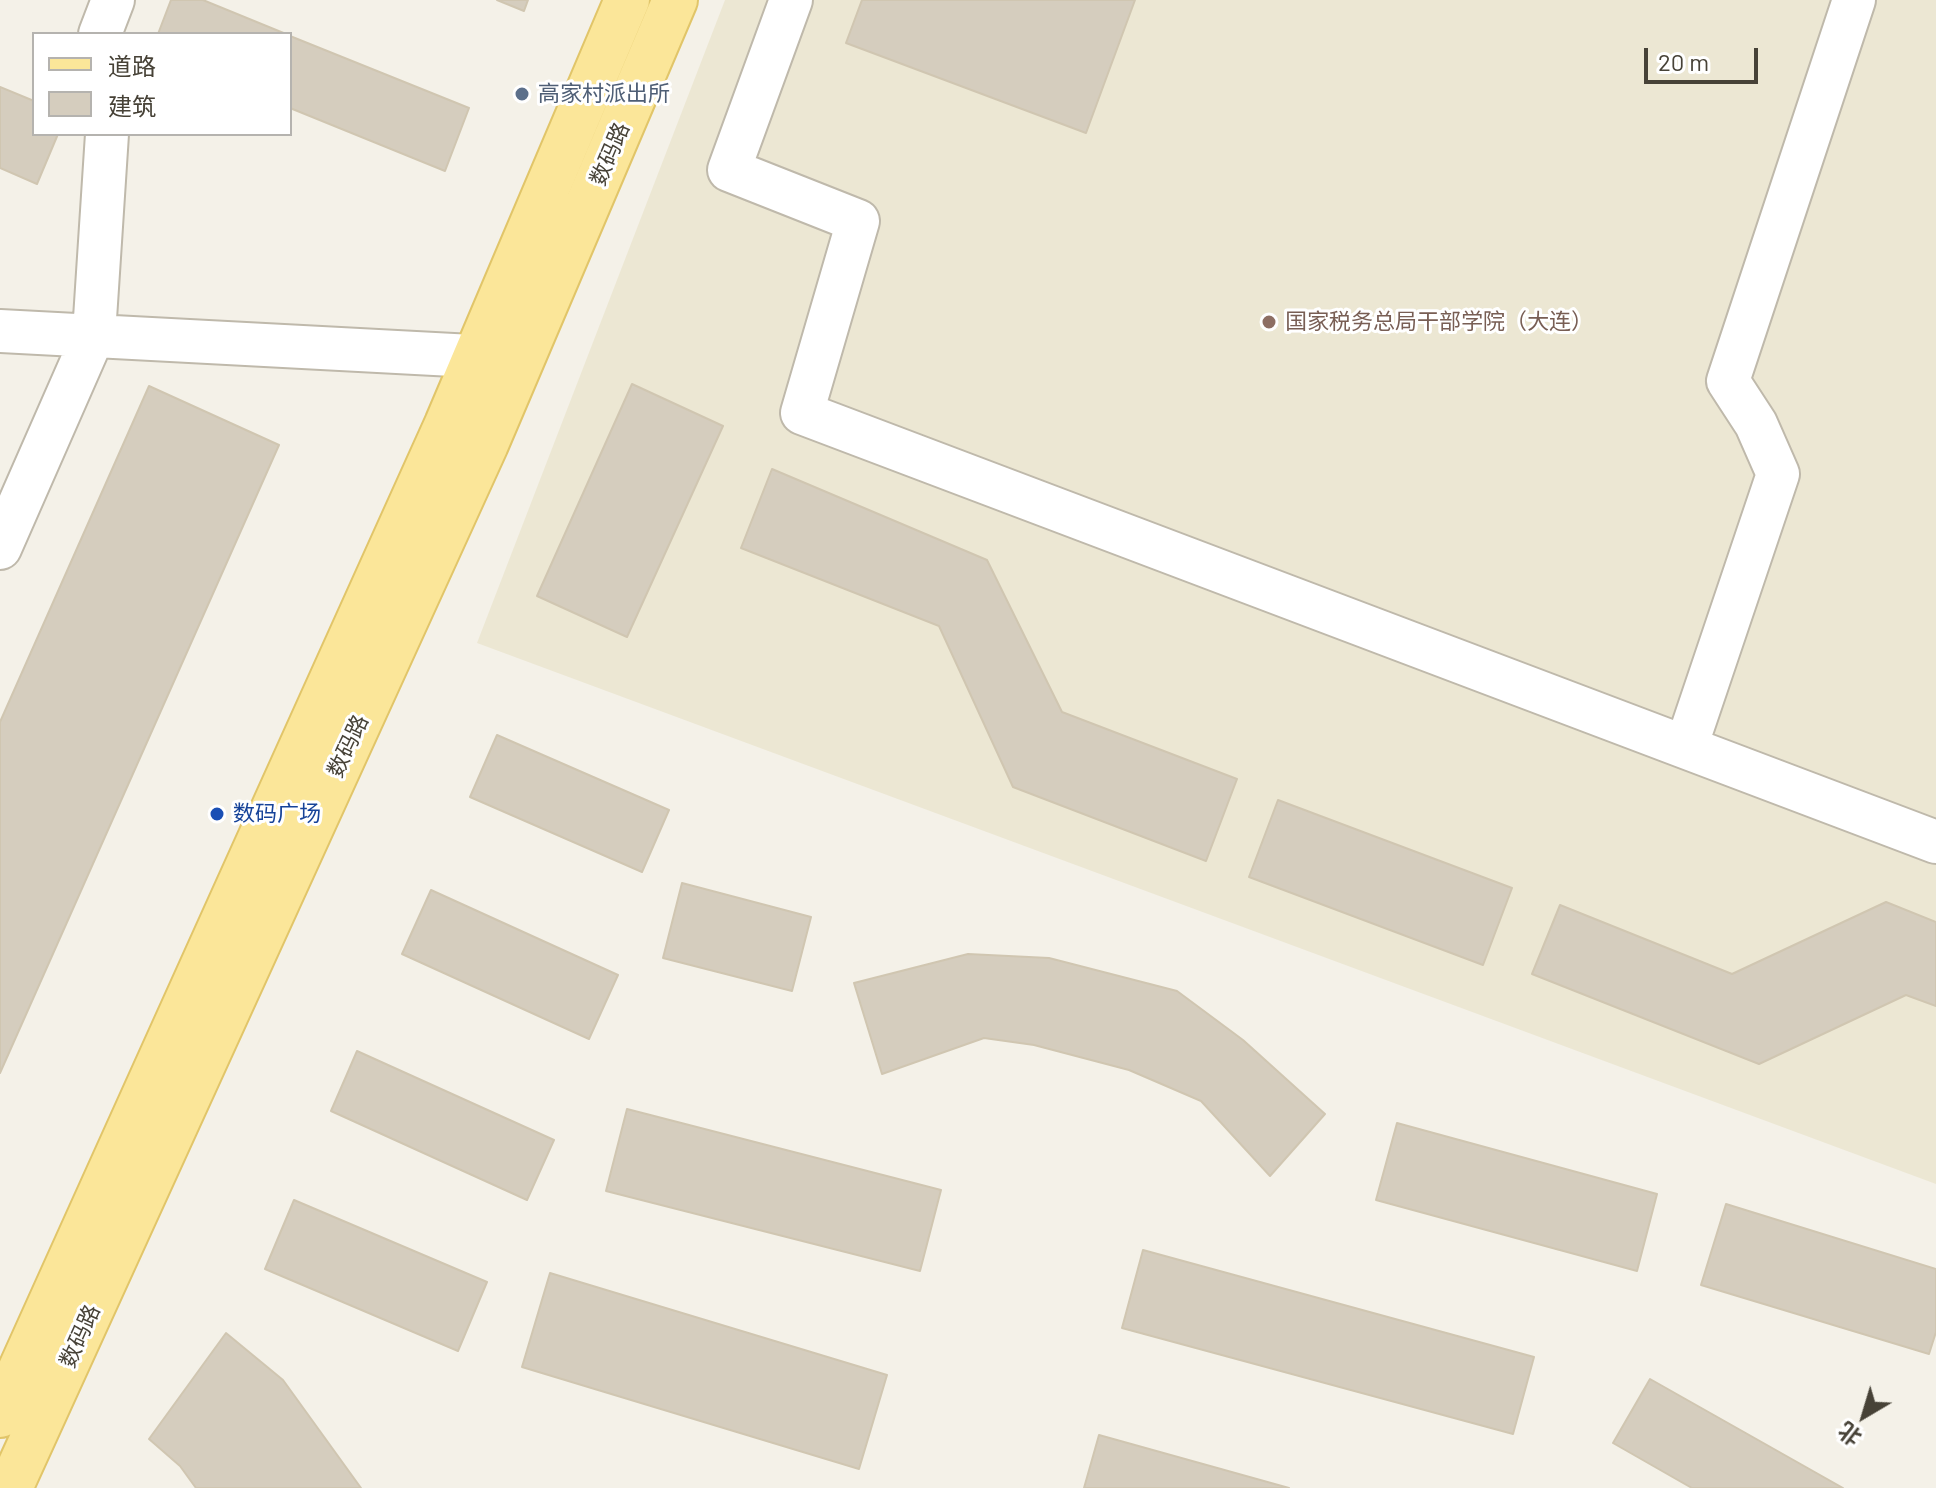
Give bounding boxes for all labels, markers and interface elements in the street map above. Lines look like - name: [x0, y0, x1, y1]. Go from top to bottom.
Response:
- legend: [32, 32, 292, 136]
- scale bar: [1648, 32, 1762, 82]
- text: 20 m: [1658, 47, 1709, 76]
- text: 道路: [108, 51, 156, 80]
- place label: 高家村派出所: [538, 81, 670, 107]
- marker: 高家村派出所: [513, 85, 531, 103]
- text: 建筑: [108, 91, 156, 120]
- street label: 数码路: [585, 118, 635, 190]
- place label: 国家税务总局干部学院（大连）: [1285, 309, 1593, 335]
- marker: 国家税务总局干部学院（大连）: [1260, 313, 1278, 331]
- street label: 数码路: [322, 711, 374, 781]
- place label: 数码广场: [233, 801, 321, 827]
- marker: 数码广场: [208, 805, 226, 823]
- street label: 数码路: [55, 1300, 105, 1372]
- north arrow: [1824, 1376, 1904, 1456]
- text: 北: [1833, 1418, 1866, 1452]

